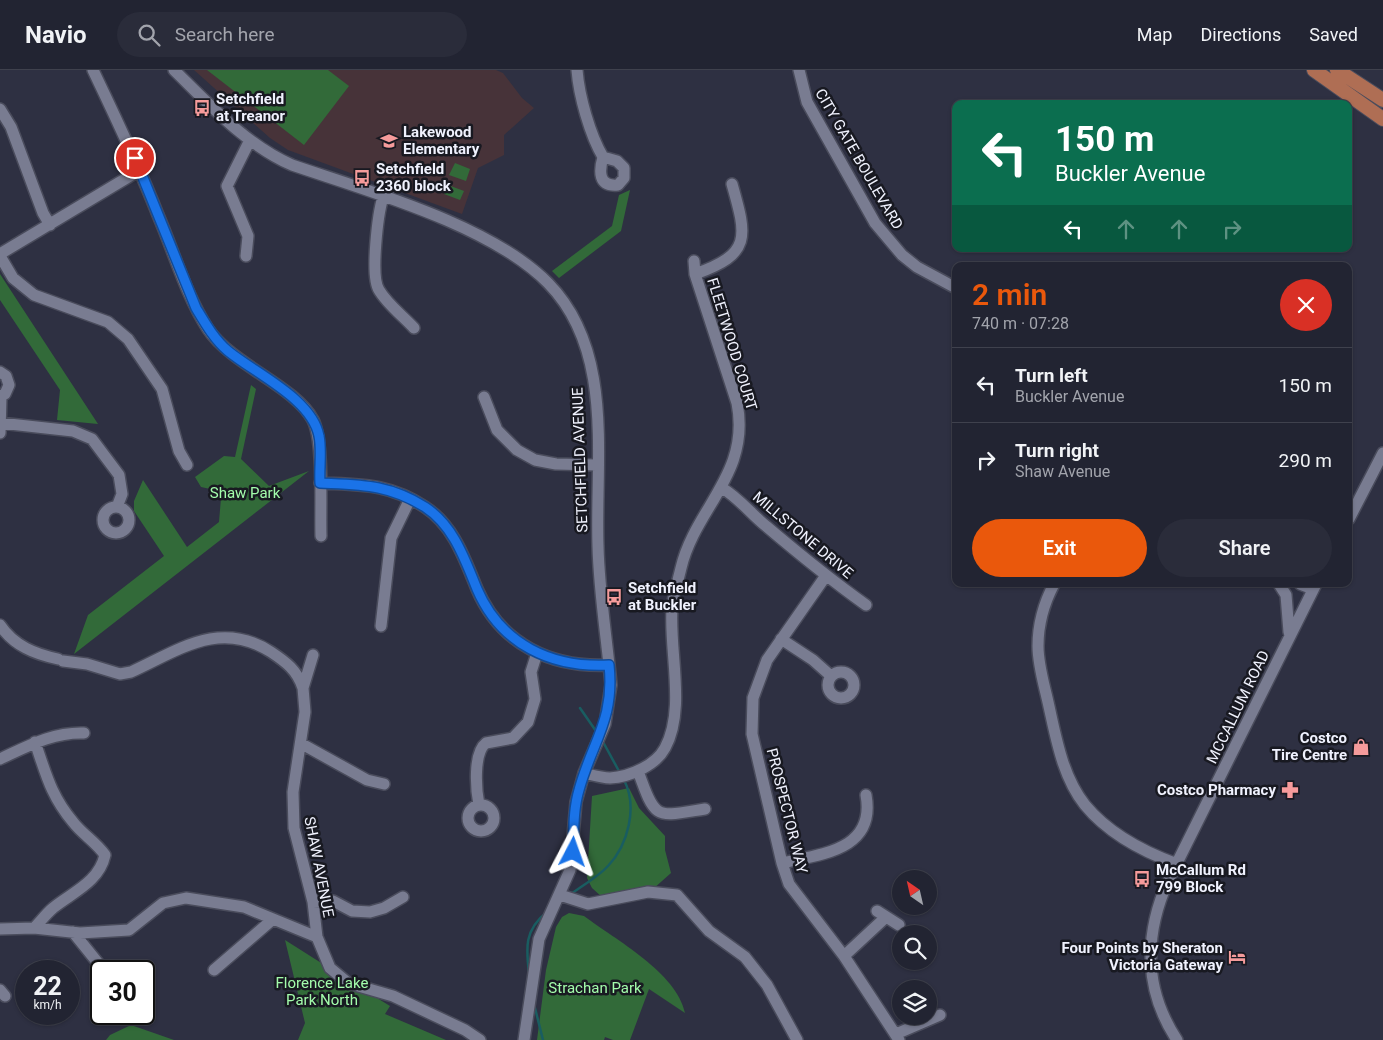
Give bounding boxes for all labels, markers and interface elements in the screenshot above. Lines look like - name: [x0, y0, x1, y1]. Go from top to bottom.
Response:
- search box: [117, 12, 467, 57]
- text: Navio: [25, 21, 87, 49]
- icon: search: [135, 21, 163, 49]
- text: Search here: [175, 23, 275, 46]
- text: Map: [1137, 24, 1172, 45]
- text: Directions: [1200, 24, 1281, 45]
- text: Saved: [1309, 24, 1358, 45]
- street label: CITY GATE BOULEVARD: [811, 85, 907, 233]
- place label: Setchfield at Treanor: [216, 90, 286, 125]
- bus stop icon: Setchfield at Treanor: [192, 98, 212, 118]
- text: 150 m: [1055, 119, 1154, 160]
- icon: left: [972, 120, 1037, 185]
- place label: Lakewood Elementary: [403, 123, 480, 158]
- school or university icon: Lakewood Elementary: [379, 131, 399, 151]
- pin: [114, 137, 156, 179]
- icon: arrive: [121, 144, 149, 172]
- place label: Setchfield 2360 block: [376, 160, 452, 195]
- text: Buckler Avenue: [1055, 161, 1205, 186]
- bus stop icon: Setchfield 2360 block: [352, 168, 372, 188]
- icon: left: [1059, 215, 1087, 243]
- icon: ahead: [1112, 215, 1140, 243]
- icon: ahead: [1165, 215, 1193, 243]
- icon: right: [1218, 215, 1246, 243]
- street label: FLEETWOOD COURT: [703, 276, 761, 412]
- text: 2 min: [972, 277, 1047, 312]
- button: close: [1280, 279, 1332, 331]
- text: 740 m · 07:28: [972, 314, 1069, 333]
- text: Turn left: [1015, 364, 1088, 387]
- icon: left: [972, 371, 1000, 399]
- text: 150 m: [1279, 374, 1332, 397]
- street label: SETCHFIELD AVENUE: [568, 387, 592, 533]
- text: Buckler Avenue: [1015, 387, 1124, 406]
- text: Turn right: [1015, 439, 1099, 462]
- icon: right: [972, 446, 1000, 474]
- text: 290 m: [1279, 449, 1332, 472]
- text: Shaw Avenue: [1015, 462, 1110, 481]
- park label: Shaw Park: [210, 484, 281, 502]
- street label: MILLSTONE DRIVE: [749, 488, 857, 583]
- button: Exit: [972, 519, 1147, 577]
- button: Share: [1157, 519, 1332, 577]
- place label: Setchfield at Buckler: [628, 579, 697, 614]
- bus stop icon: Setchfield at Buckler: [604, 587, 624, 607]
- street label: MCCALLUM ROAD: [1203, 647, 1273, 767]
- place label: Costco Tire Centre: [1272, 729, 1347, 764]
- shop icon: Costco Tire Centre: [1351, 737, 1371, 757]
- street label: PROSPECTOR WAY: [763, 746, 811, 876]
- pharmacy icon: Costco Pharmacy: [1280, 780, 1300, 800]
- place label: Costco Pharmacy: [1157, 781, 1276, 799]
- street label: SHAW AVENUE: [300, 815, 338, 919]
- position arrow: [546, 825, 598, 877]
- place label: McCallum Rd 799 Block: [1156, 861, 1246, 896]
- bus stop icon: McCallum Rd 799 Block: [1132, 869, 1152, 889]
- north arrow: [892, 870, 938, 915]
- map controls: [892, 870, 937, 1025]
- button: search: [892, 925, 937, 970]
- place label: Four Points by Sheraton Victoria Gateway: [1062, 939, 1223, 974]
- hotel icon: Four Points by Sheraton Victoria Gateway: [1227, 947, 1247, 967]
- speed limit sign: 30: [90, 960, 155, 1025]
- text: 22: [33, 972, 62, 1001]
- park label: Florence Lake Park North: [276, 974, 368, 1009]
- park label: Strachan Park: [548, 979, 642, 997]
- button: layers: [892, 980, 937, 1025]
- text: km/h: [33, 998, 62, 1012]

